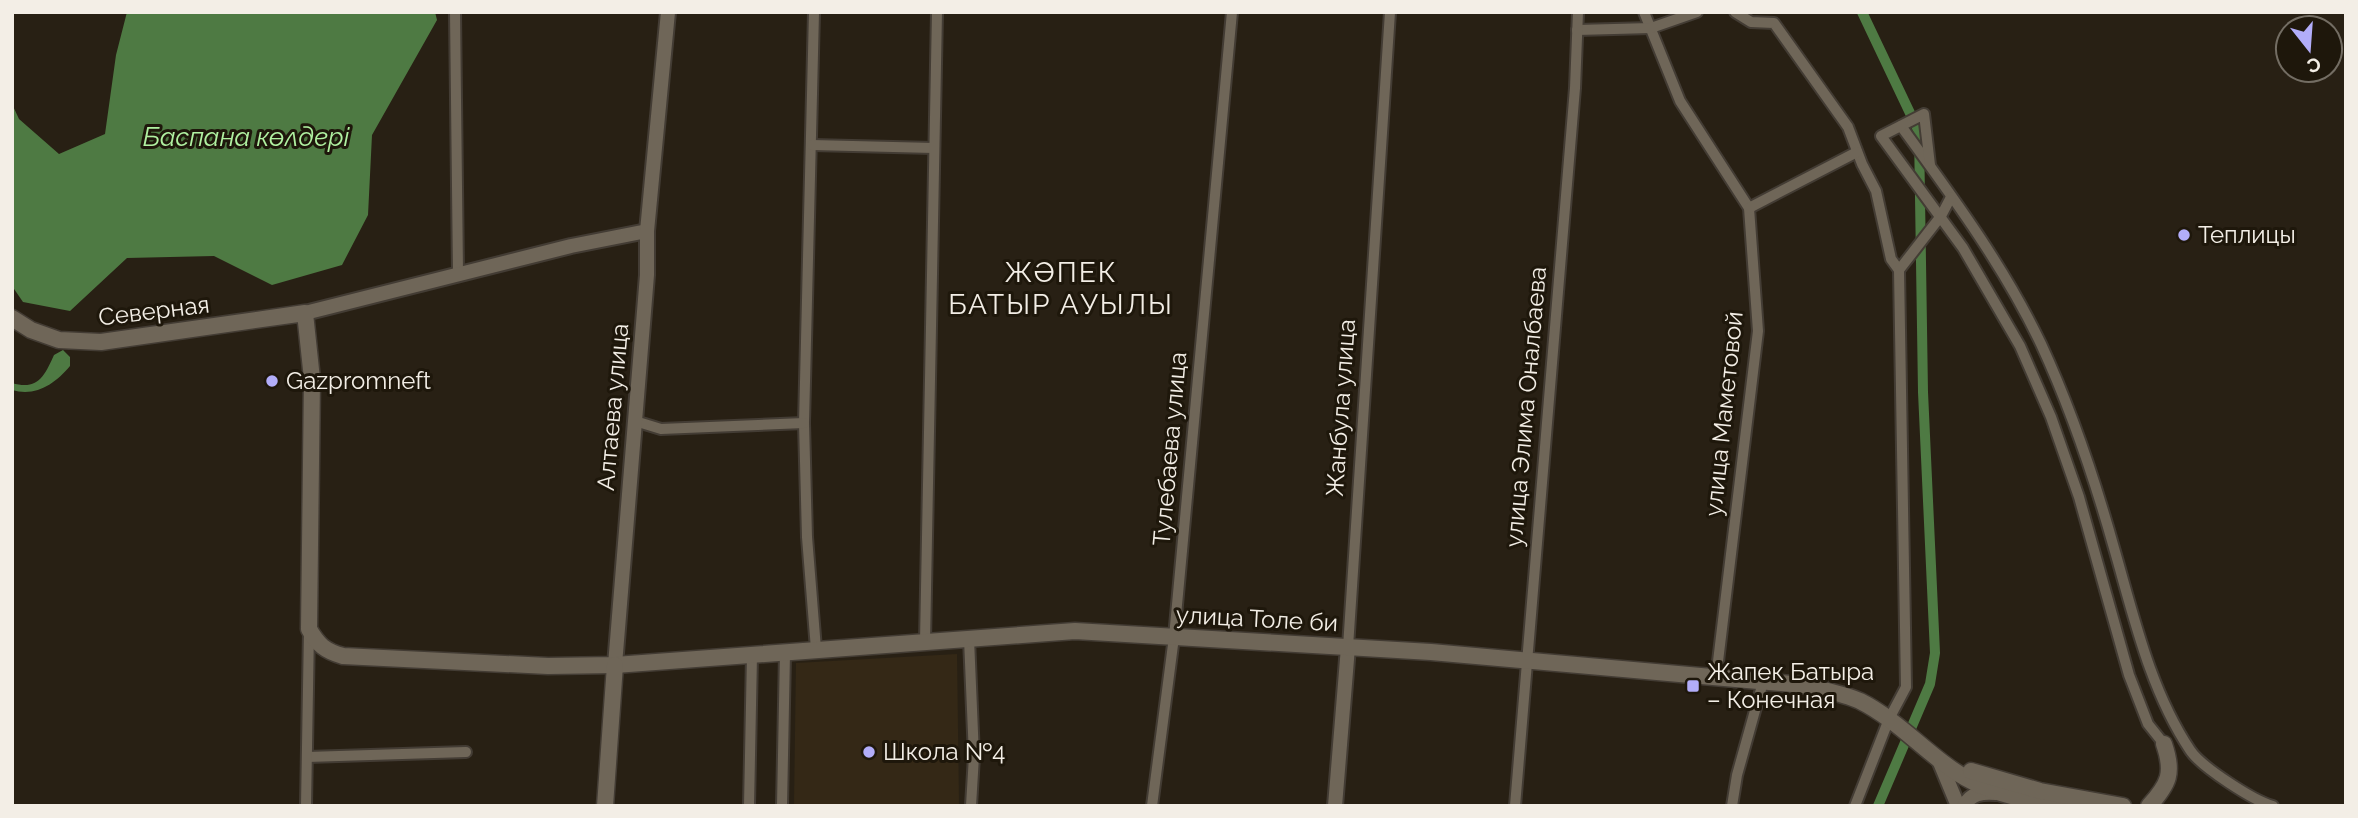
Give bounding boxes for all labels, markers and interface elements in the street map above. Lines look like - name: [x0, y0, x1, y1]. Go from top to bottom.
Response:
- north arrow: [2274, 14, 2344, 84]
- text: С: [2305, 53, 2323, 78]
- water label: Баспана көлдері: [143, 122, 351, 152]
- place label: Теплицы: [2198, 220, 2296, 249]
- marker: Теплицы: [2176, 227, 2192, 243]
- district label: ЖӘПЕК БАТЫР АУЫЛЫ: [948, 256, 1174, 321]
- street label: улица Элима Оналбаева: [1499, 265, 1552, 548]
- street label: Северная: [97, 289, 211, 332]
- street label: улица Маметовой: [1698, 310, 1749, 518]
- street label: Жанбула улица: [1320, 318, 1361, 498]
- street label: Алтаева улица: [591, 322, 634, 492]
- street label: Тулебаева улица: [1147, 351, 1192, 547]
- place label: Gazpromneft: [286, 366, 431, 395]
- marker: Gazpromneft: [264, 373, 280, 389]
- street label: улица Толе би: [1175, 600, 1339, 637]
- place label: Жапек Батыра – Конечная: [1707, 657, 1874, 714]
- marker: Жапек Батыра – Конечная: [1685, 678, 1701, 694]
- place label: Школа №4: [883, 737, 1005, 766]
- marker: Школа №4: [861, 744, 877, 760]

